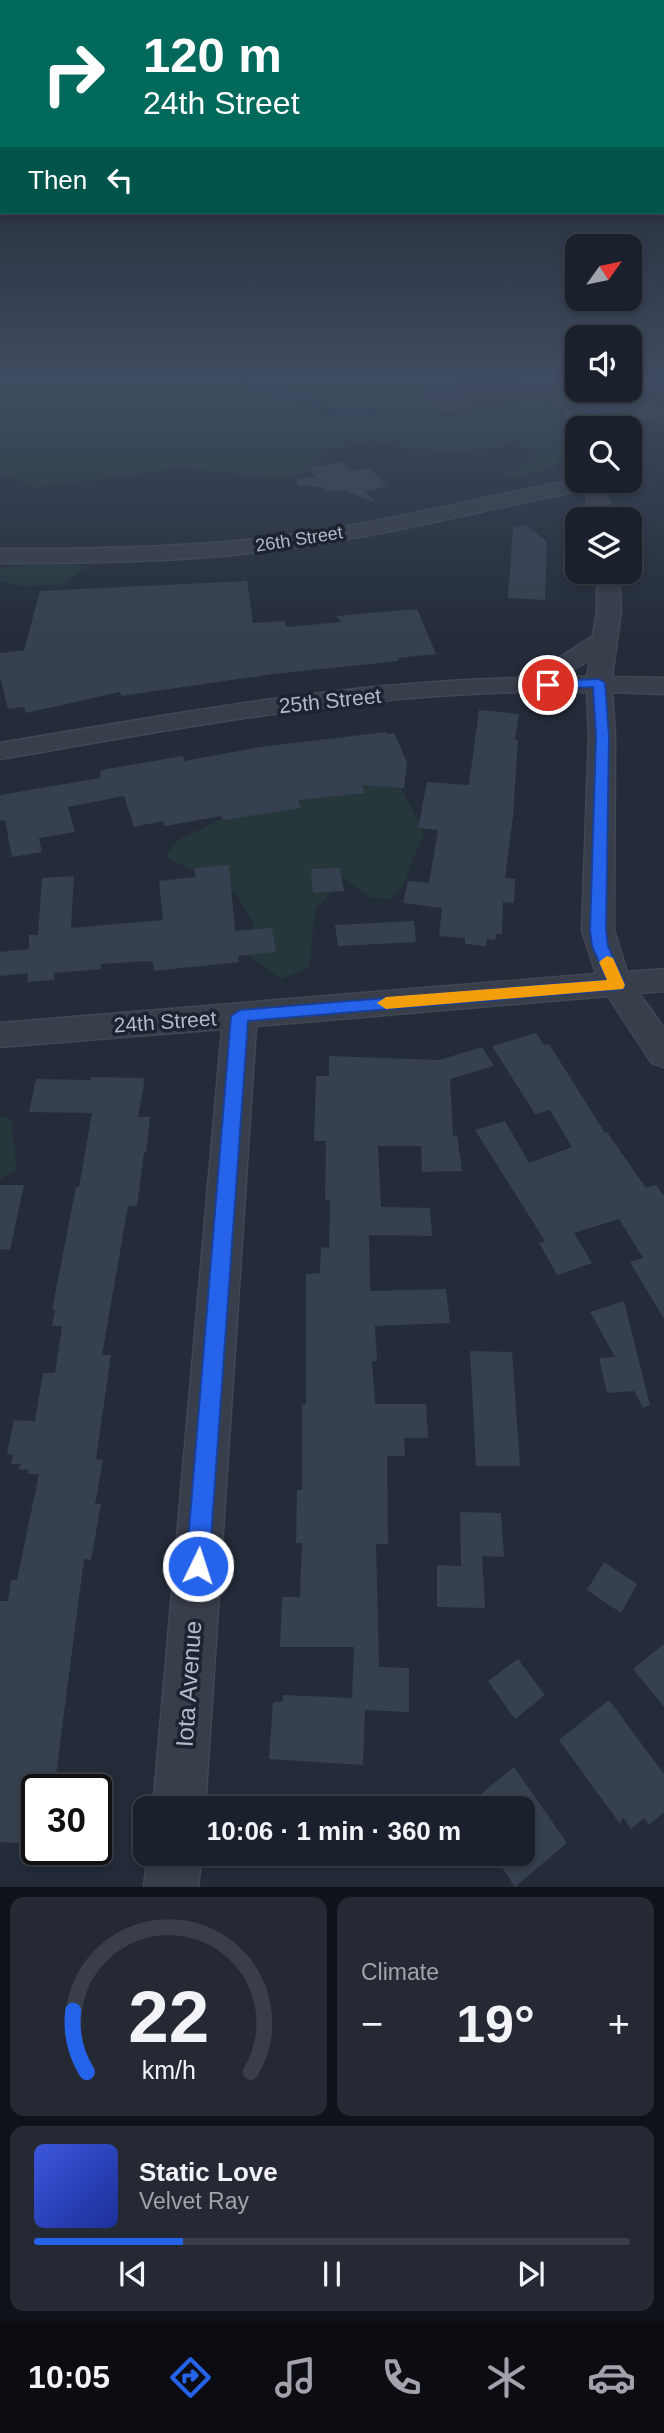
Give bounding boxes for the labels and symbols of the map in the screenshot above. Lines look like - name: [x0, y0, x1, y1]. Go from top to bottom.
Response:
- north arrow: [565, 234, 642, 312]
- street label: 26th Street: [254, 522, 344, 556]
- pin: [518, 655, 578, 715]
- street label: 25th Street: [278, 684, 382, 717]
- street label: 24th Street: [113, 1006, 217, 1037]
- position arrow: [161, 1529, 235, 1603]
- street label: Iota Avenue: [171, 1620, 206, 1748]
- speed limit sign: 30: [21, 1774, 112, 1865]

